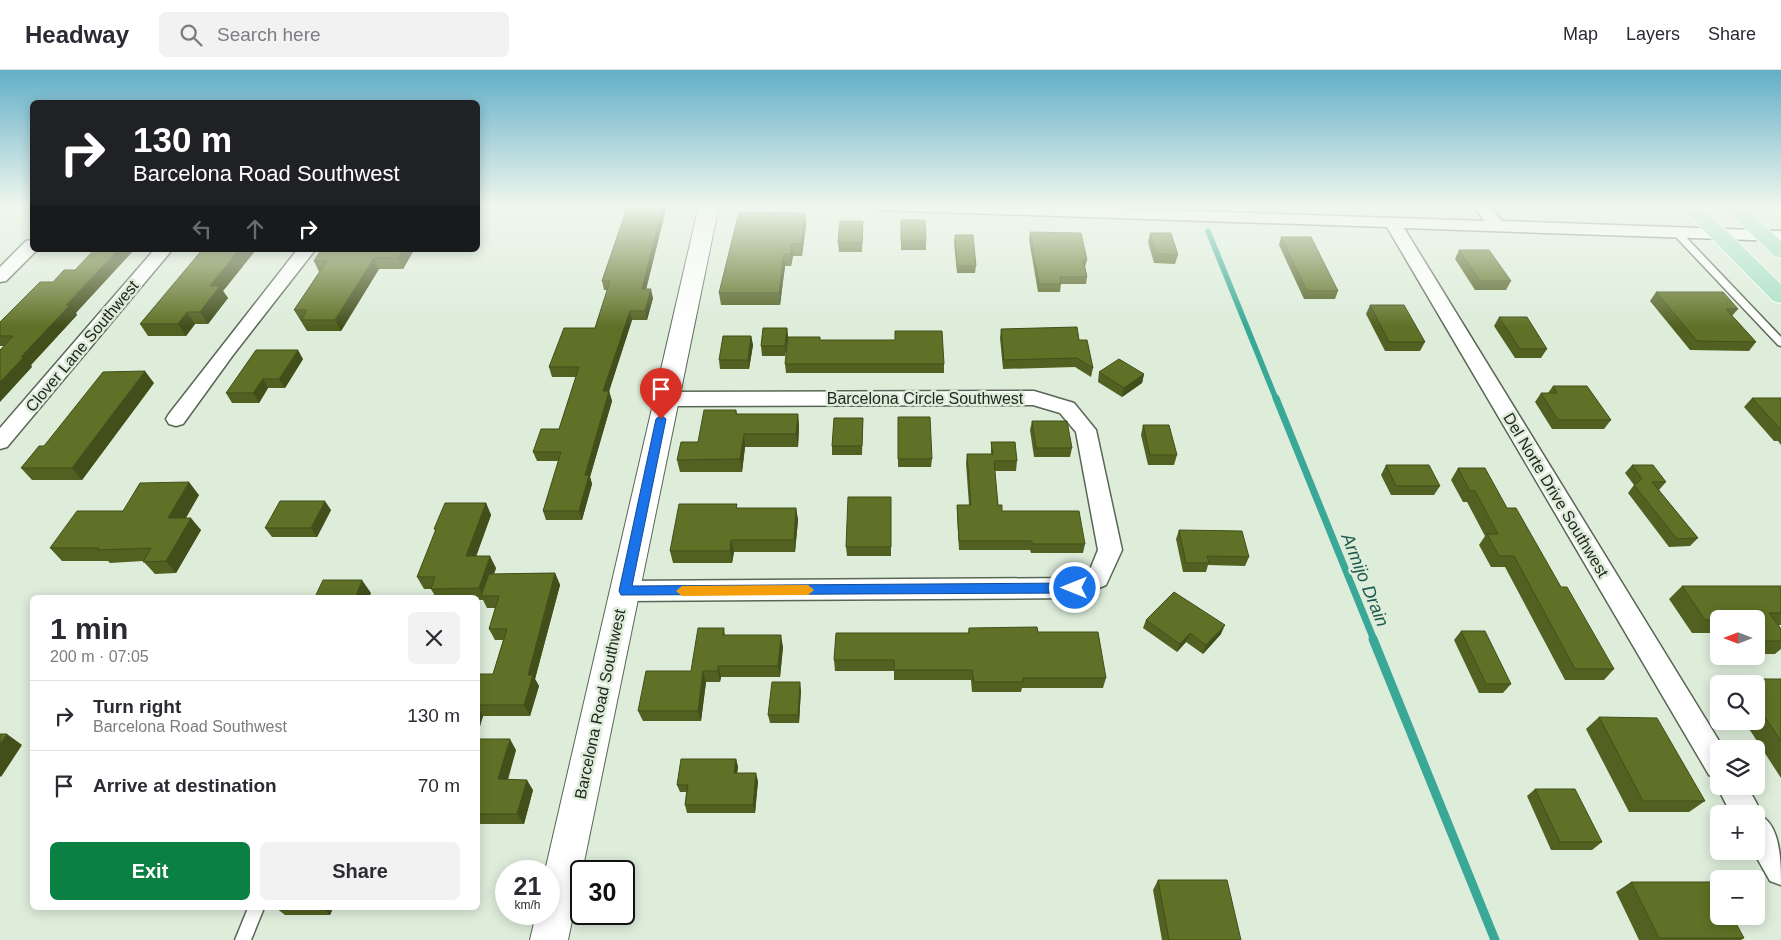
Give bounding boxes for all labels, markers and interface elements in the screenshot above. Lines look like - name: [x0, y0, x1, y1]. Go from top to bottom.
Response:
- search box: [159, 12, 509, 57]
- text: Headway: [25, 21, 129, 48]
- icon: search: [177, 21, 205, 49]
- text: Search here: [217, 24, 321, 45]
- text: Map: [1563, 24, 1598, 44]
- text: Layers: [1626, 24, 1680, 44]
- text: Share: [1708, 24, 1756, 44]
- icon: right: [50, 120, 115, 185]
- text: 130 m: [133, 120, 232, 159]
- text: Barcelona Road Southwest: [133, 161, 400, 186]
- icon: left: [188, 215, 216, 243]
- icon: ahead: [241, 215, 269, 243]
- icon: right: [294, 215, 322, 243]
- street label: Clover Lane Southwest: [22, 277, 142, 415]
- pin: [640, 368, 682, 419]
- icon: arrive: [647, 375, 675, 403]
- street label: Barcelona Circle Southwest: [827, 390, 1024, 407]
- street label: Del Norte Drive Southwest: [1500, 410, 1612, 581]
- water label: Armijo Drain: [1337, 529, 1393, 630]
- position arrow: [1048, 561, 1100, 613]
- street label: Barcelona Road Southwest: [572, 607, 629, 801]
- north arrow: [1710, 610, 1765, 665]
- map controls: [1710, 610, 1765, 925]
- text: 1 min: [50, 612, 128, 645]
- button: close: [408, 612, 460, 664]
- text: 200 m · 07:05: [50, 648, 149, 665]
- button: search: [1710, 675, 1765, 730]
- text: Turn right: [93, 696, 181, 717]
- icon: right: [50, 702, 78, 730]
- text: 130 m: [407, 705, 460, 726]
- text: Barcelona Road Southwest: [93, 718, 287, 735]
- button: layers: [1710, 740, 1765, 795]
- icon: arrive: [50, 772, 78, 800]
- text: Arrive at destination: [93, 775, 277, 796]
- text: 70 m: [418, 775, 460, 796]
- button: +: [1710, 805, 1765, 860]
- button: Exit: [50, 842, 250, 900]
- button: Share: [260, 842, 460, 900]
- speed limit sign: 30: [570, 860, 635, 925]
- button: −: [1710, 870, 1765, 925]
- text: 21: [514, 872, 541, 900]
- text: km/h: [514, 898, 541, 912]

